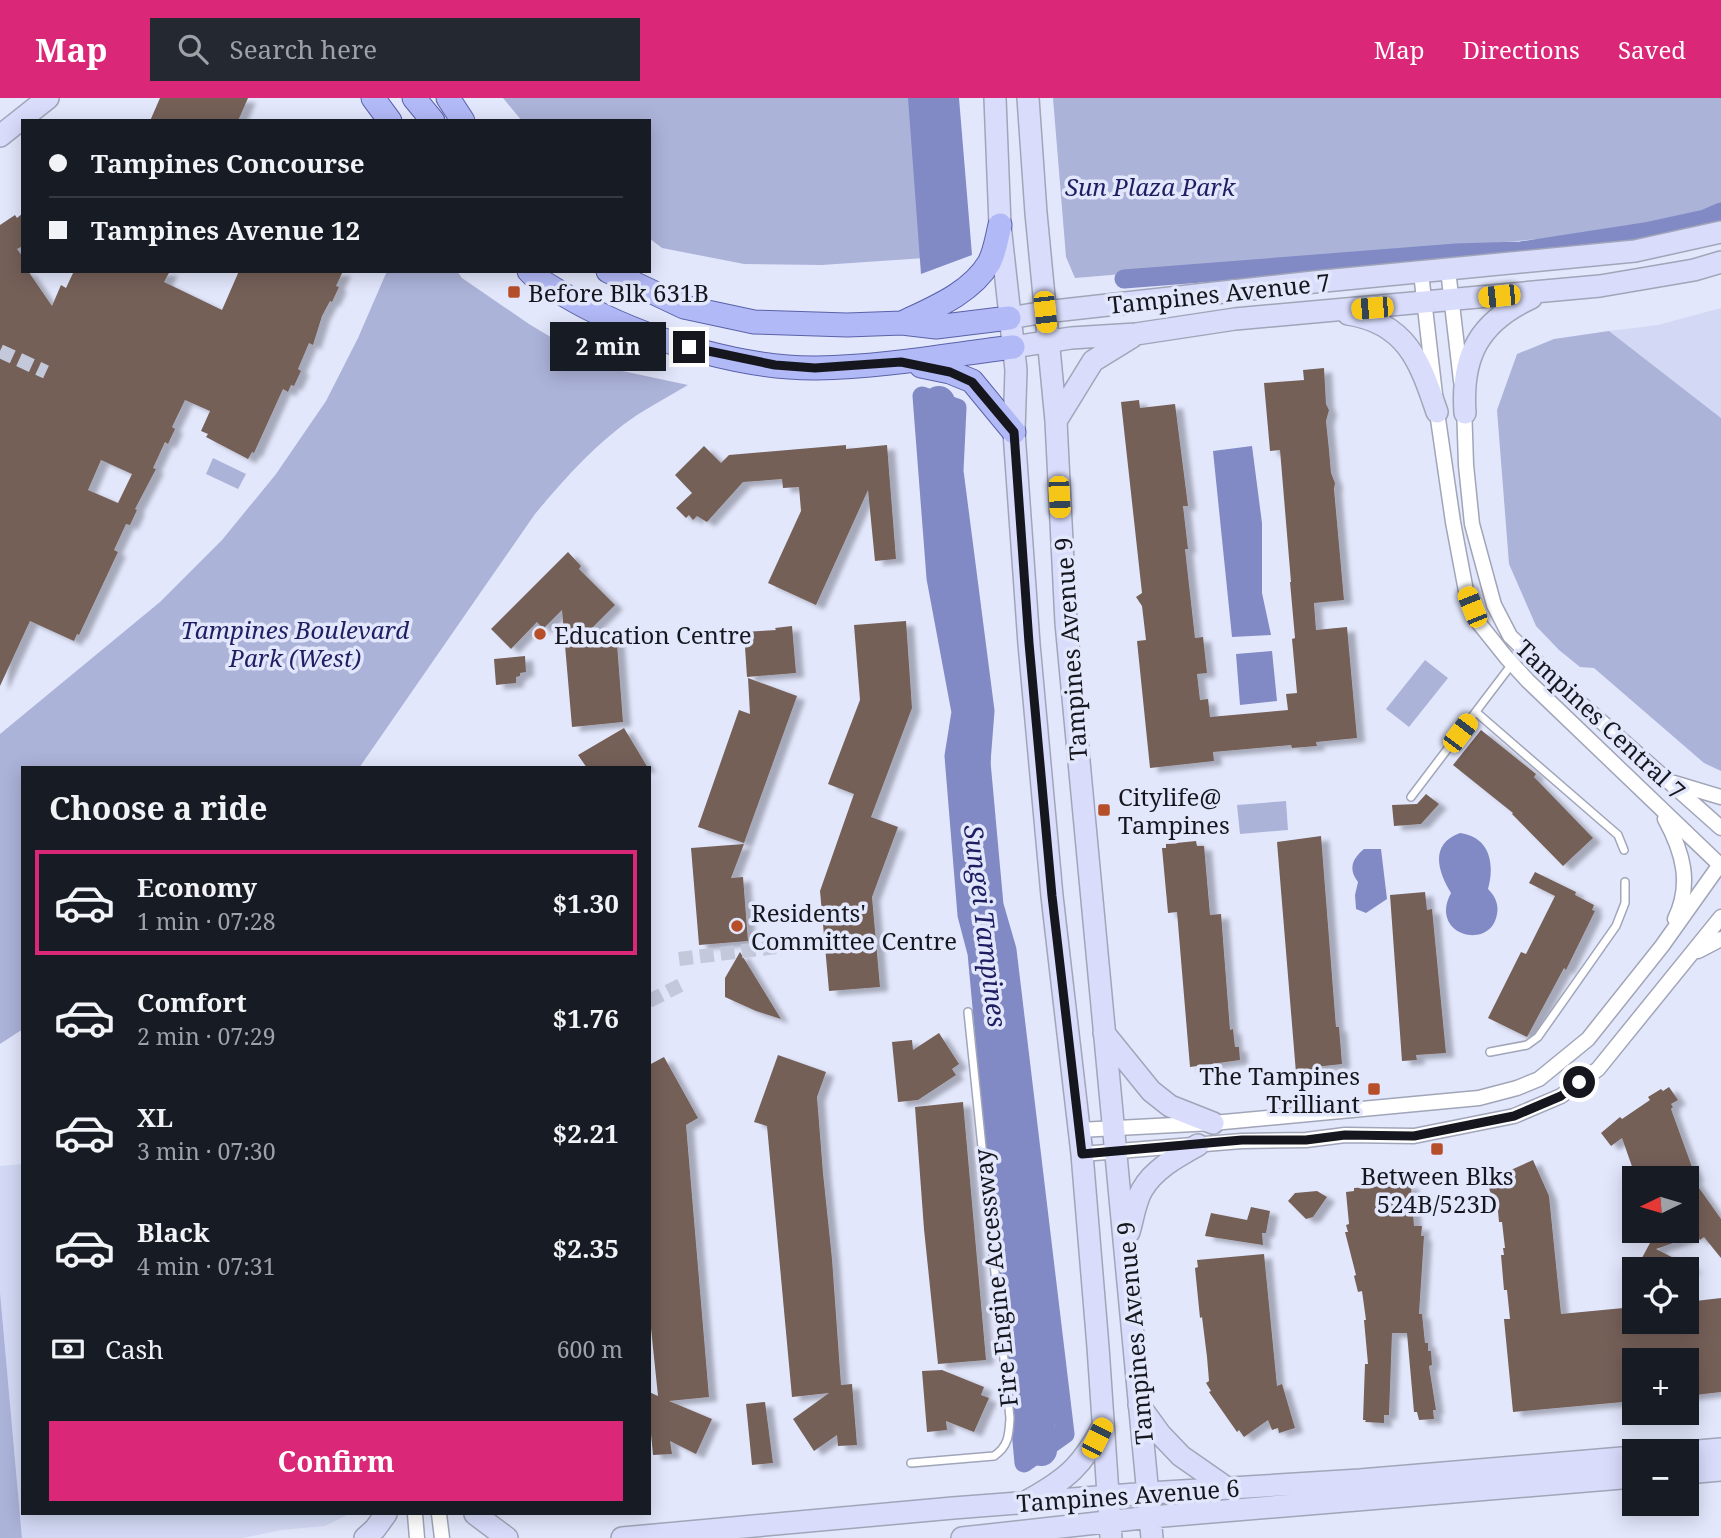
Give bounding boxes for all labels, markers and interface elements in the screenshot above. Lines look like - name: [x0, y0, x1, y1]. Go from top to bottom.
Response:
- search box: [150, 18, 640, 81]
- text: Map: [35, 27, 108, 72]
- icon: search: [174, 30, 212, 68]
- text: Search here: [230, 31, 377, 67]
- text: Map: [1374, 33, 1425, 66]
- text: Directions: [1463, 33, 1580, 66]
- text: Saved: [1618, 33, 1686, 66]
- text: Tampines Concourse: [91, 145, 365, 181]
- park label: Sun Plaza Park: [1065, 170, 1236, 203]
- text: Tampines Avenue 12: [91, 212, 360, 248]
- street label: Tampines Avenue 7: [1106, 265, 1332, 321]
- place label: Before Blk 631B: [528, 276, 709, 309]
- car: [1478, 283, 1521, 309]
- marker: Before Blk 631B: [506, 284, 522, 300]
- car: [1033, 290, 1058, 334]
- car: [1351, 296, 1394, 320]
- callout: 2 min: [549, 322, 664, 372]
- text: 2 min: [575, 330, 641, 362]
- route end: [673, 331, 705, 363]
- car: [1048, 475, 1071, 519]
- street label: Tampines Avenue 9: [1046, 536, 1094, 762]
- car: [1455, 584, 1490, 630]
- park label: Tampines Boulevard Park (West): [181, 613, 409, 674]
- place label: Education Centre: [554, 618, 752, 651]
- marker: Education Centre: [532, 626, 548, 642]
- street label: Tampines Central 7: [1509, 632, 1693, 806]
- car: [1439, 710, 1482, 756]
- place label: Citylife@ Tampines: [1118, 780, 1230, 841]
- text: Choose a ride: [49, 786, 268, 829]
- marker: Citylife@ Tampines: [1096, 802, 1112, 818]
- water label: Sungei Tampines: [956, 823, 1016, 1029]
- text: Economy: [137, 869, 257, 905]
- icon: car: [53, 871, 116, 934]
- text: $1.30: [553, 885, 619, 921]
- place label: Residents' Committee Centre: [751, 896, 957, 957]
- text: 1 min · 07:28: [137, 905, 275, 937]
- marker: Residents' Committee Centre: [729, 918, 745, 934]
- text: Comfort: [137, 984, 247, 1020]
- icon: car: [53, 986, 116, 1049]
- text: $1.76: [553, 1000, 619, 1036]
- text: 2 min · 07:29: [137, 1020, 275, 1052]
- place label: The Tampines Trilliant: [1199, 1059, 1360, 1120]
- route start: [1563, 1066, 1595, 1098]
- marker: The Tampines Trilliant: [1366, 1081, 1382, 1097]
- text: XL: [137, 1099, 173, 1135]
- icon: car: [53, 1101, 116, 1164]
- text: $2.21: [553, 1115, 619, 1151]
- text: 3 min · 07:30: [137, 1135, 275, 1167]
- marker: Between Blks 524B/523D: [1429, 1141, 1445, 1157]
- street label: Fire Engine Accessway: [965, 1147, 1025, 1409]
- place label: Between Blks 524B/523D: [1360, 1159, 1514, 1220]
- north arrow: [1622, 1166, 1699, 1242]
- map controls: [1622, 1166, 1699, 1516]
- text: Black: [137, 1214, 210, 1250]
- icon: car: [53, 1216, 116, 1279]
- street label: Tampines Avenue 9: [1108, 1220, 1160, 1446]
- text: $2.35: [553, 1230, 619, 1266]
- text: 4 min · 07:31: [137, 1250, 275, 1282]
- button: locate: [1622, 1257, 1699, 1334]
- icon: cash: [49, 1330, 87, 1368]
- text: Cash: [105, 1331, 164, 1367]
- text: 600 m: [557, 1333, 623, 1365]
- button: +: [1622, 1348, 1699, 1425]
- car: [1079, 1415, 1116, 1461]
- button: Confirm: [49, 1421, 623, 1501]
- button: −: [1622, 1439, 1699, 1516]
- street label: Tampines Avenue 6: [1015, 1471, 1241, 1519]

